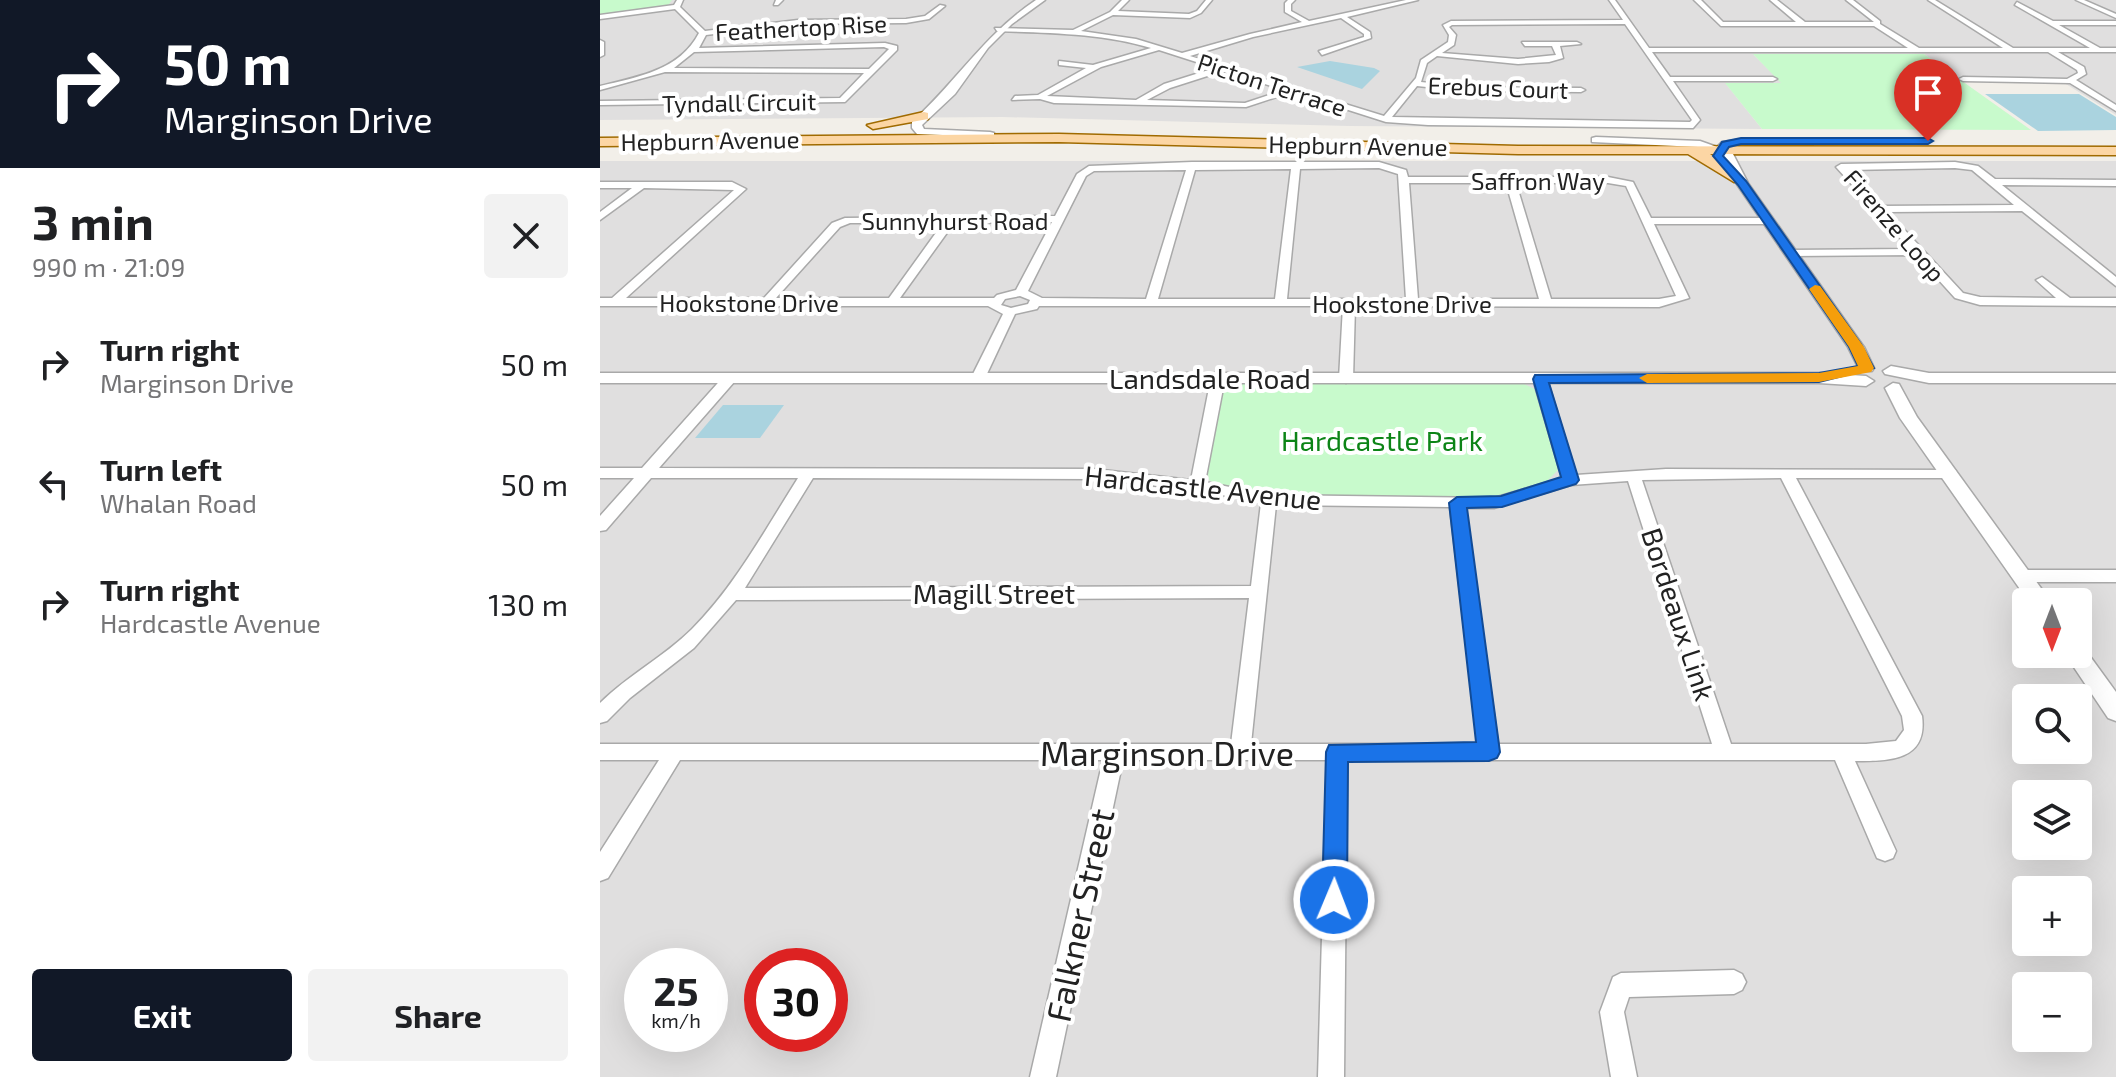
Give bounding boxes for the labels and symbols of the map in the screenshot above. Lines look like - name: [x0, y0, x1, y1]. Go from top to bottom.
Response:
- street label: Feathertop Rise: [714, 8, 888, 46]
- street label: Picton Terrace: [1194, 46, 1350, 122]
- pin: [1894, 59, 1962, 141]
- street label: Erebus Court: [1427, 70, 1569, 104]
- street label: Tyndall Circuit: [662, 86, 816, 118]
- street label: Hepburn Avenue: [620, 124, 800, 156]
- street label: Hepburn Avenue: [1268, 129, 1448, 161]
- street label: Firenze Loop: [1838, 163, 1952, 287]
- street label: Saffron Way: [1471, 166, 1605, 195]
- street label: Sunnyhurst Road: [862, 206, 1048, 235]
- street label: Hookstone Drive: [659, 288, 839, 317]
- street label: Hookstone Drive: [1312, 289, 1492, 318]
- street label: Landsdale Road: [1109, 361, 1311, 395]
- park label: Hardcastle Park: [1281, 423, 1483, 457]
- street label: Hardcastle Avenue: [1083, 458, 1323, 516]
- street label: Bordeaux Link: [1635, 523, 1723, 705]
- street label: Magill Street: [913, 576, 1075, 610]
- north arrow: [2012, 588, 2092, 668]
- street label: Marginson Drive: [1040, 732, 1294, 773]
- street label: Falkner Street: [1036, 805, 1122, 1025]
- position arrow: [1292, 858, 1376, 942]
- speed limit sign: 30: [744, 948, 848, 1052]

